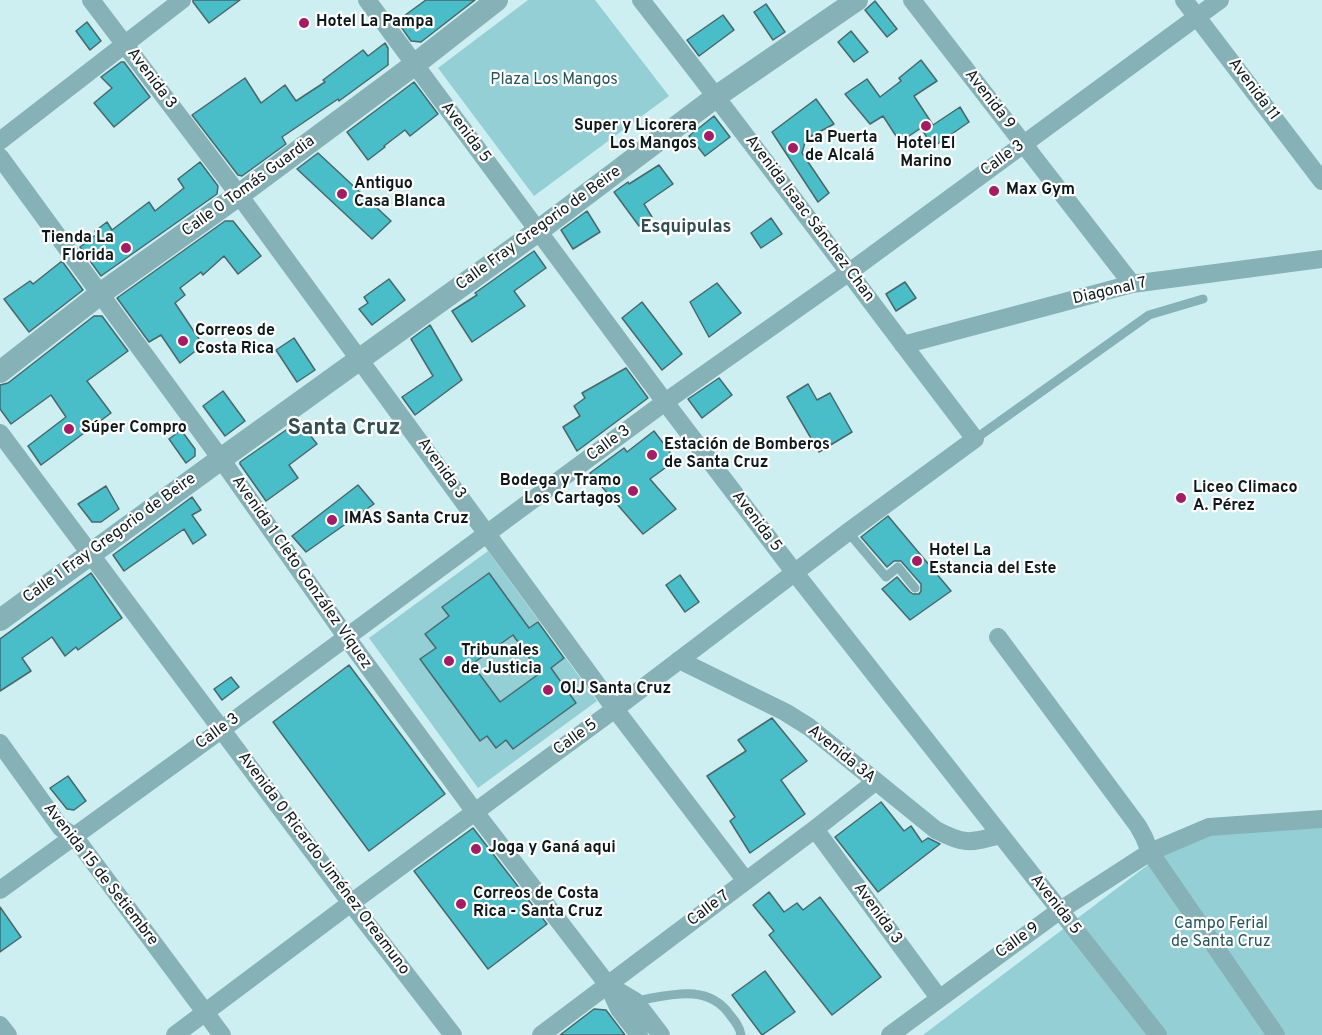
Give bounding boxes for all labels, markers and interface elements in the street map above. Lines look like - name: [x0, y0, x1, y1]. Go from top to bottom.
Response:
- place label: Hotel La Pampa: [316, 13, 433, 33]
- marker: Hotel La Pampa: [297, 16, 311, 30]
- street label: Avenida 3: [122, 45, 180, 113]
- street label: Avenida 11: [1223, 55, 1283, 125]
- street label: Avenida 9: [960, 66, 1018, 134]
- park label: Plaza Los Mangos: [490, 71, 618, 91]
- street label: Avenida 5: [436, 99, 494, 167]
- place label: Super y Licorera Los Mangos: [574, 117, 697, 155]
- marker: Hotel El Marino: [919, 119, 933, 133]
- marker: Super y Licorera Los Mangos: [702, 129, 716, 143]
- place label: La Puerta de Alcalá: [805, 129, 877, 167]
- street label: Calle 0 Tomás Guardia: [179, 132, 319, 242]
- street label: Avenida Isaac Sánchez Chan: [740, 132, 878, 306]
- place label: Hotel El Marino: [897, 135, 955, 173]
- street label: Calle 3: [977, 137, 1029, 181]
- marker: La Puerta de Alcalá: [786, 141, 800, 155]
- street label: Calle Fray Gregorio de Beire: [453, 163, 625, 295]
- place label: Antiguo Casa Blanca: [354, 175, 446, 213]
- place label: Max Gym: [1006, 181, 1075, 201]
- marker: Max Gym: [987, 184, 1001, 198]
- marker: Antiguo Casa Blanca: [335, 187, 349, 201]
- district label: Esquipulas: [641, 217, 731, 239]
- place label: Tienda La Florida: [41, 229, 114, 267]
- marker: Tienda La Florida: [119, 241, 133, 255]
- street label: Diagonal 7: [1071, 274, 1149, 310]
- place label: Correos de Costa Rica: [195, 322, 275, 360]
- marker: Correos de Costa Rica: [176, 334, 190, 348]
- district label: Santa Cruz: [287, 417, 401, 443]
- place label: Súper Compro: [81, 419, 187, 439]
- marker: Súper Compro: [62, 422, 76, 436]
- street label: Calle 3: [583, 422, 635, 466]
- street label: Avenida 3: [412, 435, 470, 503]
- place label: Estación de Bomberos de Santa Cruz: [664, 436, 830, 474]
- marker: Estación de Bomberos de Santa Cruz: [645, 448, 659, 462]
- street label: Calle 1 Fray Gregorio de Beire: [20, 470, 200, 608]
- place label: Bodega y Tramo Los Cartagos: [500, 472, 621, 510]
- street label: Avenida 1 Cleto González Víquez: [227, 473, 375, 673]
- place label: Liceo Climaco A. Pérez: [1193, 479, 1298, 517]
- marker: Bodega y Tramo Los Cartagos: [626, 484, 640, 498]
- street label: Avenida 5: [727, 488, 785, 556]
- marker: Liceo Climaco A. Pérez: [1174, 491, 1188, 505]
- place label: IMAS Santa Cruz: [344, 510, 469, 530]
- marker: IMAS Santa Cruz: [325, 513, 339, 527]
- place label: Hotel La Estancia del Este: [929, 542, 1056, 580]
- marker: Hotel La Estancia del Este: [910, 554, 924, 568]
- place label: Tribunales de Justicia: [461, 642, 542, 680]
- marker: Tribunales de Justicia: [442, 654, 456, 668]
- place label: OIJ Santa Cruz: [560, 680, 671, 700]
- marker: OIJ Santa Cruz: [541, 683, 555, 697]
- street label: Calle 3: [192, 710, 244, 754]
- street label: Calle 5: [550, 716, 602, 760]
- street label: Avenida 3A: [803, 722, 879, 788]
- street label: Avenida 0 Ricardo Jiménez Oreamuno: [233, 749, 413, 979]
- street label: Avenida 15 de Setiembre: [38, 800, 162, 950]
- place label: Joga y Ganá aqui: [488, 839, 616, 859]
- marker: Joga y Ganá aqui: [469, 842, 483, 856]
- street label: Avenida 5: [1026, 871, 1084, 939]
- street label: Avenida 3: [848, 880, 906, 948]
- place label: Correos de Costa Rica - Santa Cruz: [473, 885, 603, 923]
- street label: Calle 7: [684, 887, 734, 931]
- marker: Correos de Costa Rica - Santa Cruz: [454, 897, 468, 911]
- park label: Campo Ferial de Santa Cruz: [1171, 915, 1271, 953]
- street label: Calle 9: [993, 919, 1043, 963]

